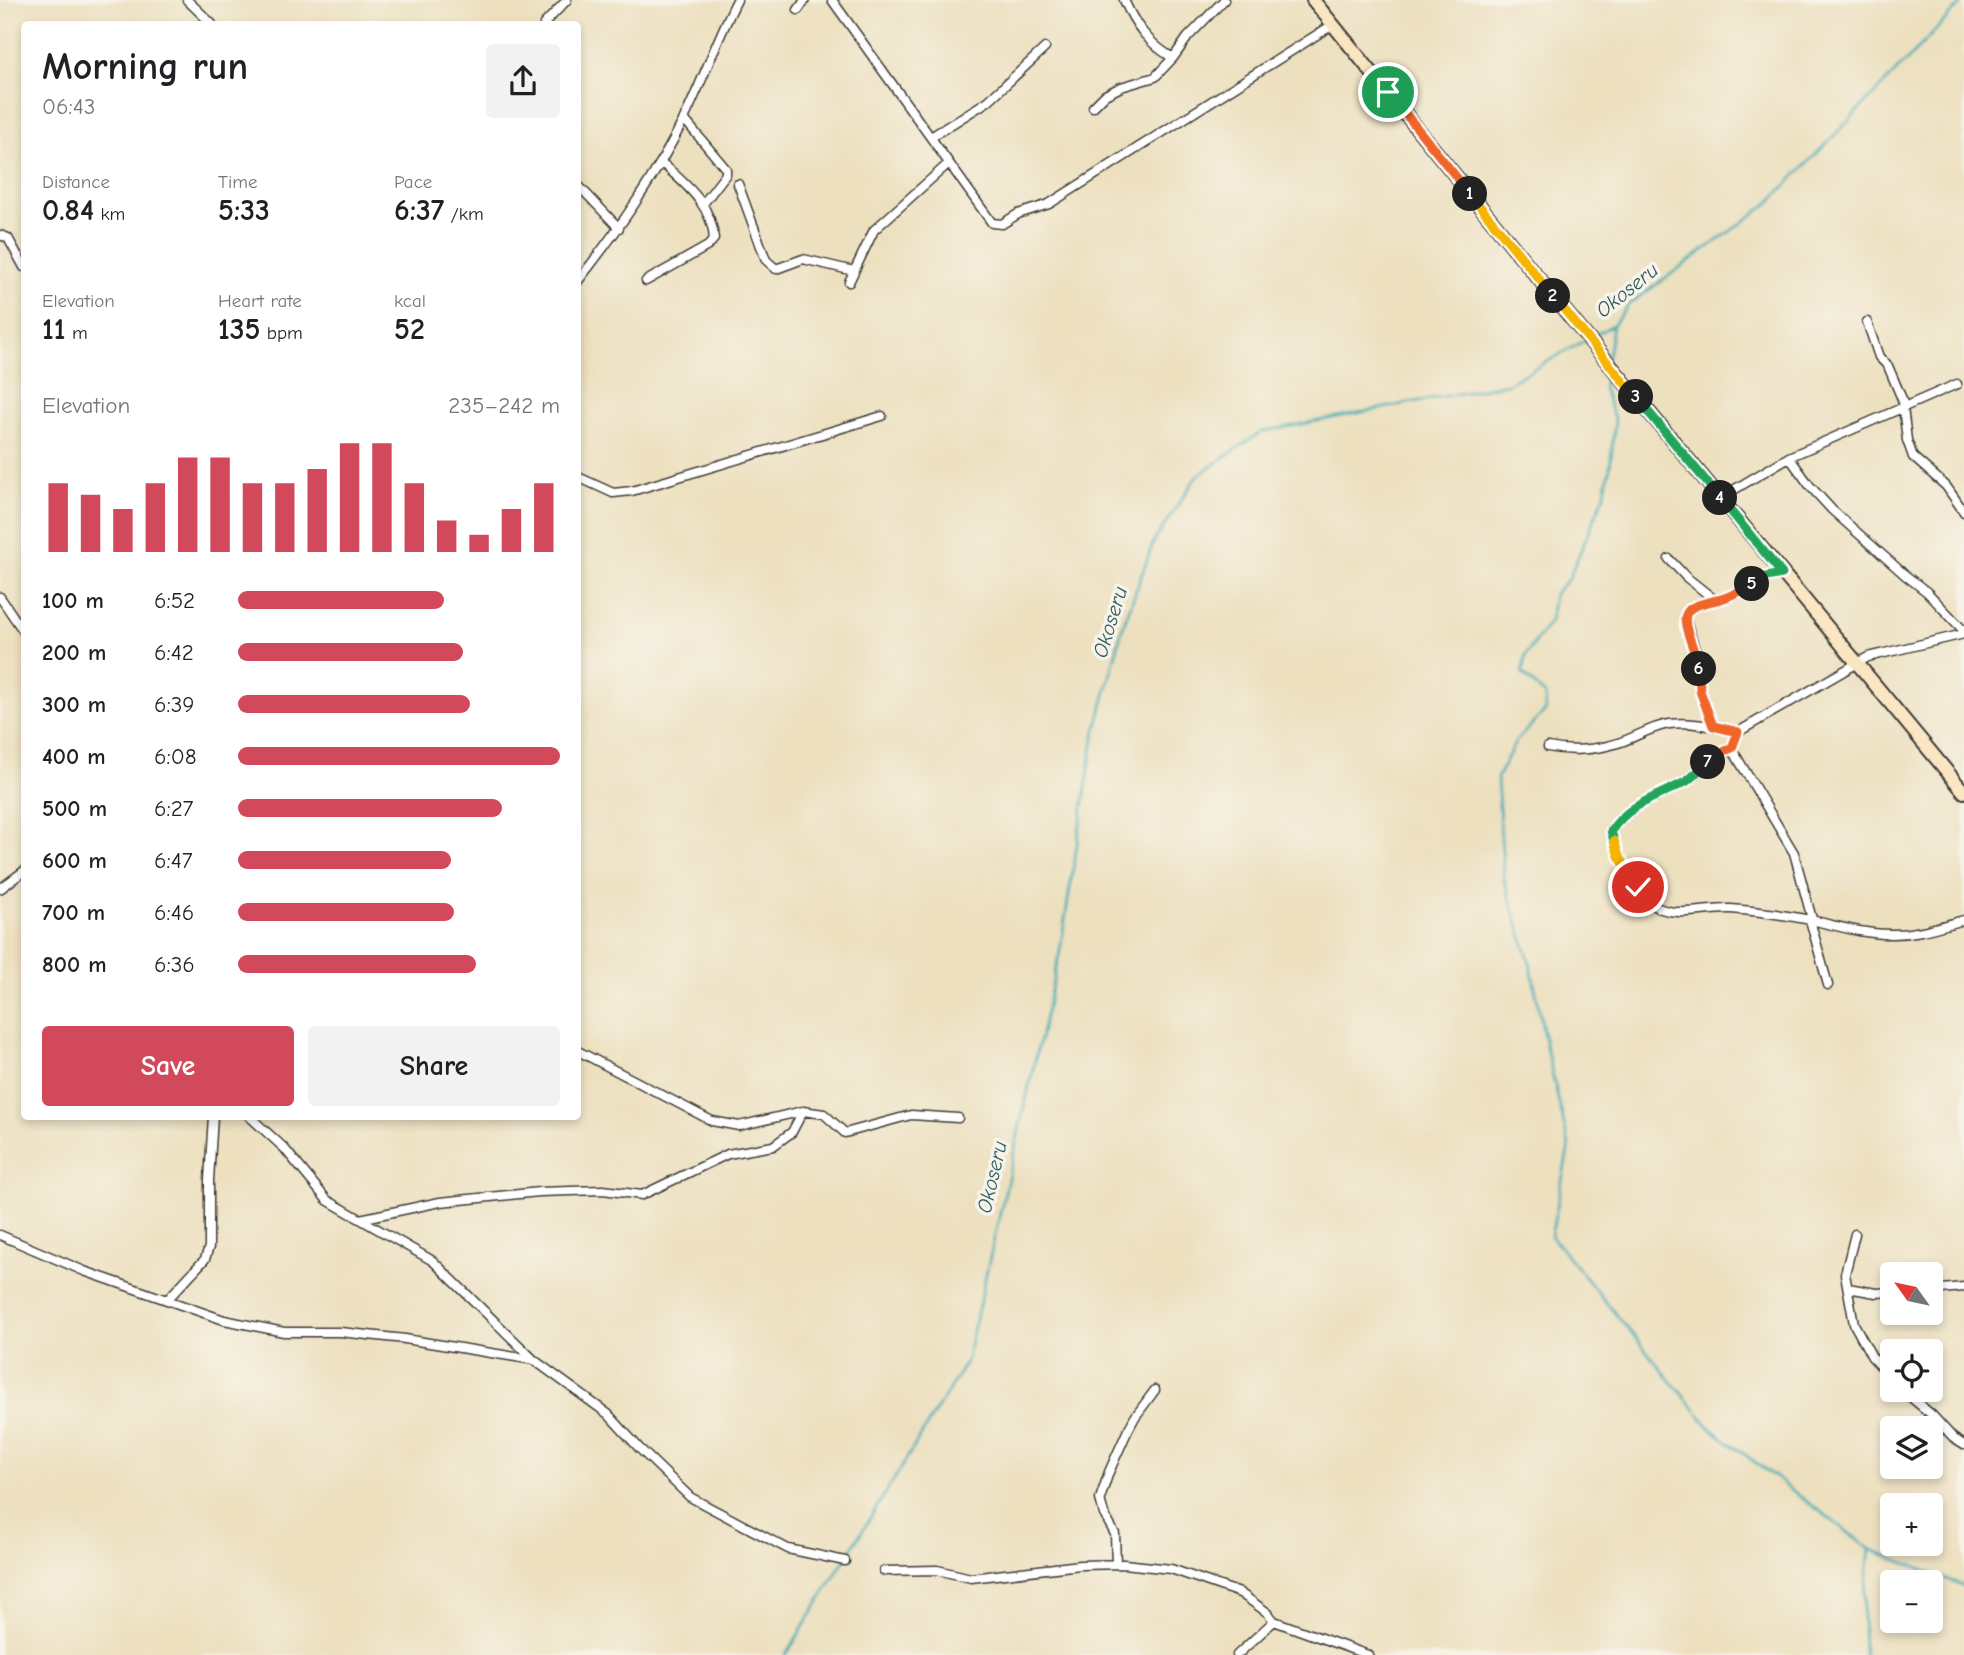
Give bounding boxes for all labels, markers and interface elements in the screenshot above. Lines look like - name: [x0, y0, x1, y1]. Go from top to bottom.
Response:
- button: share: [486, 44, 560, 118]
- text: Morning run: [42, 45, 248, 89]
- pin: [1358, 62, 1418, 122]
- icon: arrive: [1369, 73, 1407, 111]
- text: 06:43: [42, 93, 95, 120]
- text: Distance: [42, 171, 110, 193]
- text: Time: [218, 171, 257, 193]
- text: Pace: [394, 171, 432, 193]
- pin: 1: [1452, 176, 1488, 212]
- text: 1: [1466, 182, 1473, 204]
- text: 0.84: [42, 193, 94, 228]
- text: 5:33: [218, 193, 270, 228]
- text: 6:37: [394, 193, 444, 228]
- text: km: [94, 203, 125, 225]
- text: /km: [444, 203, 484, 225]
- water label: Okoseru: [1591, 258, 1663, 322]
- pin: 2: [1536, 278, 1570, 314]
- text: 2: [1548, 284, 1557, 306]
- text: Elevation: [42, 290, 115, 312]
- text: Heart rate: [218, 290, 302, 312]
- text: kcal: [394, 290, 426, 312]
- text: 11: [42, 312, 66, 347]
- text: 135: [218, 312, 261, 347]
- text: 52: [394, 312, 425, 347]
- text: m: [66, 322, 88, 344]
- text: bpm: [261, 322, 303, 344]
- pin: 3: [1618, 380, 1654, 414]
- text: 3: [1631, 385, 1640, 407]
- text: Elevation: [42, 392, 130, 419]
- text: 235–242 m: [448, 392, 560, 419]
- pin: 4: [1702, 480, 1738, 516]
- text: 4: [1715, 486, 1724, 508]
- pin: 5: [1734, 566, 1770, 602]
- text: 5: [1746, 572, 1757, 594]
- water label: Okoseru: [1088, 583, 1132, 661]
- text: 100 m: [42, 587, 104, 614]
- text: 6:52: [154, 587, 195, 614]
- text: 200 m: [42, 639, 106, 666]
- text: 6:42: [154, 639, 194, 666]
- pin: 6: [1682, 652, 1716, 686]
- text: 6: [1694, 657, 1703, 679]
- text: 300 m: [42, 691, 106, 718]
- text: 6:39: [154, 691, 194, 718]
- text: 400 m: [42, 743, 106, 770]
- text: 6:08: [154, 743, 196, 770]
- pin: 7: [1690, 744, 1726, 780]
- text: 7: [1703, 750, 1712, 772]
- text: 500 m: [42, 795, 107, 822]
- text: 6:27: [154, 795, 194, 822]
- text: 600 m: [42, 847, 107, 874]
- text: 6:47: [154, 847, 193, 874]
- pin: [1608, 857, 1668, 917]
- icon: check: [1619, 868, 1657, 906]
- text: 700 m: [42, 899, 105, 926]
- text: 6:46: [154, 899, 194, 926]
- text: 800 m: [42, 951, 107, 978]
- text: 6:36: [154, 951, 195, 978]
- button: Save: [42, 1026, 294, 1106]
- button: Share: [308, 1026, 560, 1106]
- water label: Okoseru: [972, 1139, 1012, 1215]
- north arrow: [1880, 1262, 1942, 1325]
- map controls: [1880, 1262, 1943, 1633]
- button: locate: [1880, 1339, 1943, 1402]
- button: layers: [1880, 1416, 1943, 1479]
- button: +: [1880, 1493, 1943, 1556]
- button: −: [1880, 1570, 1943, 1633]

